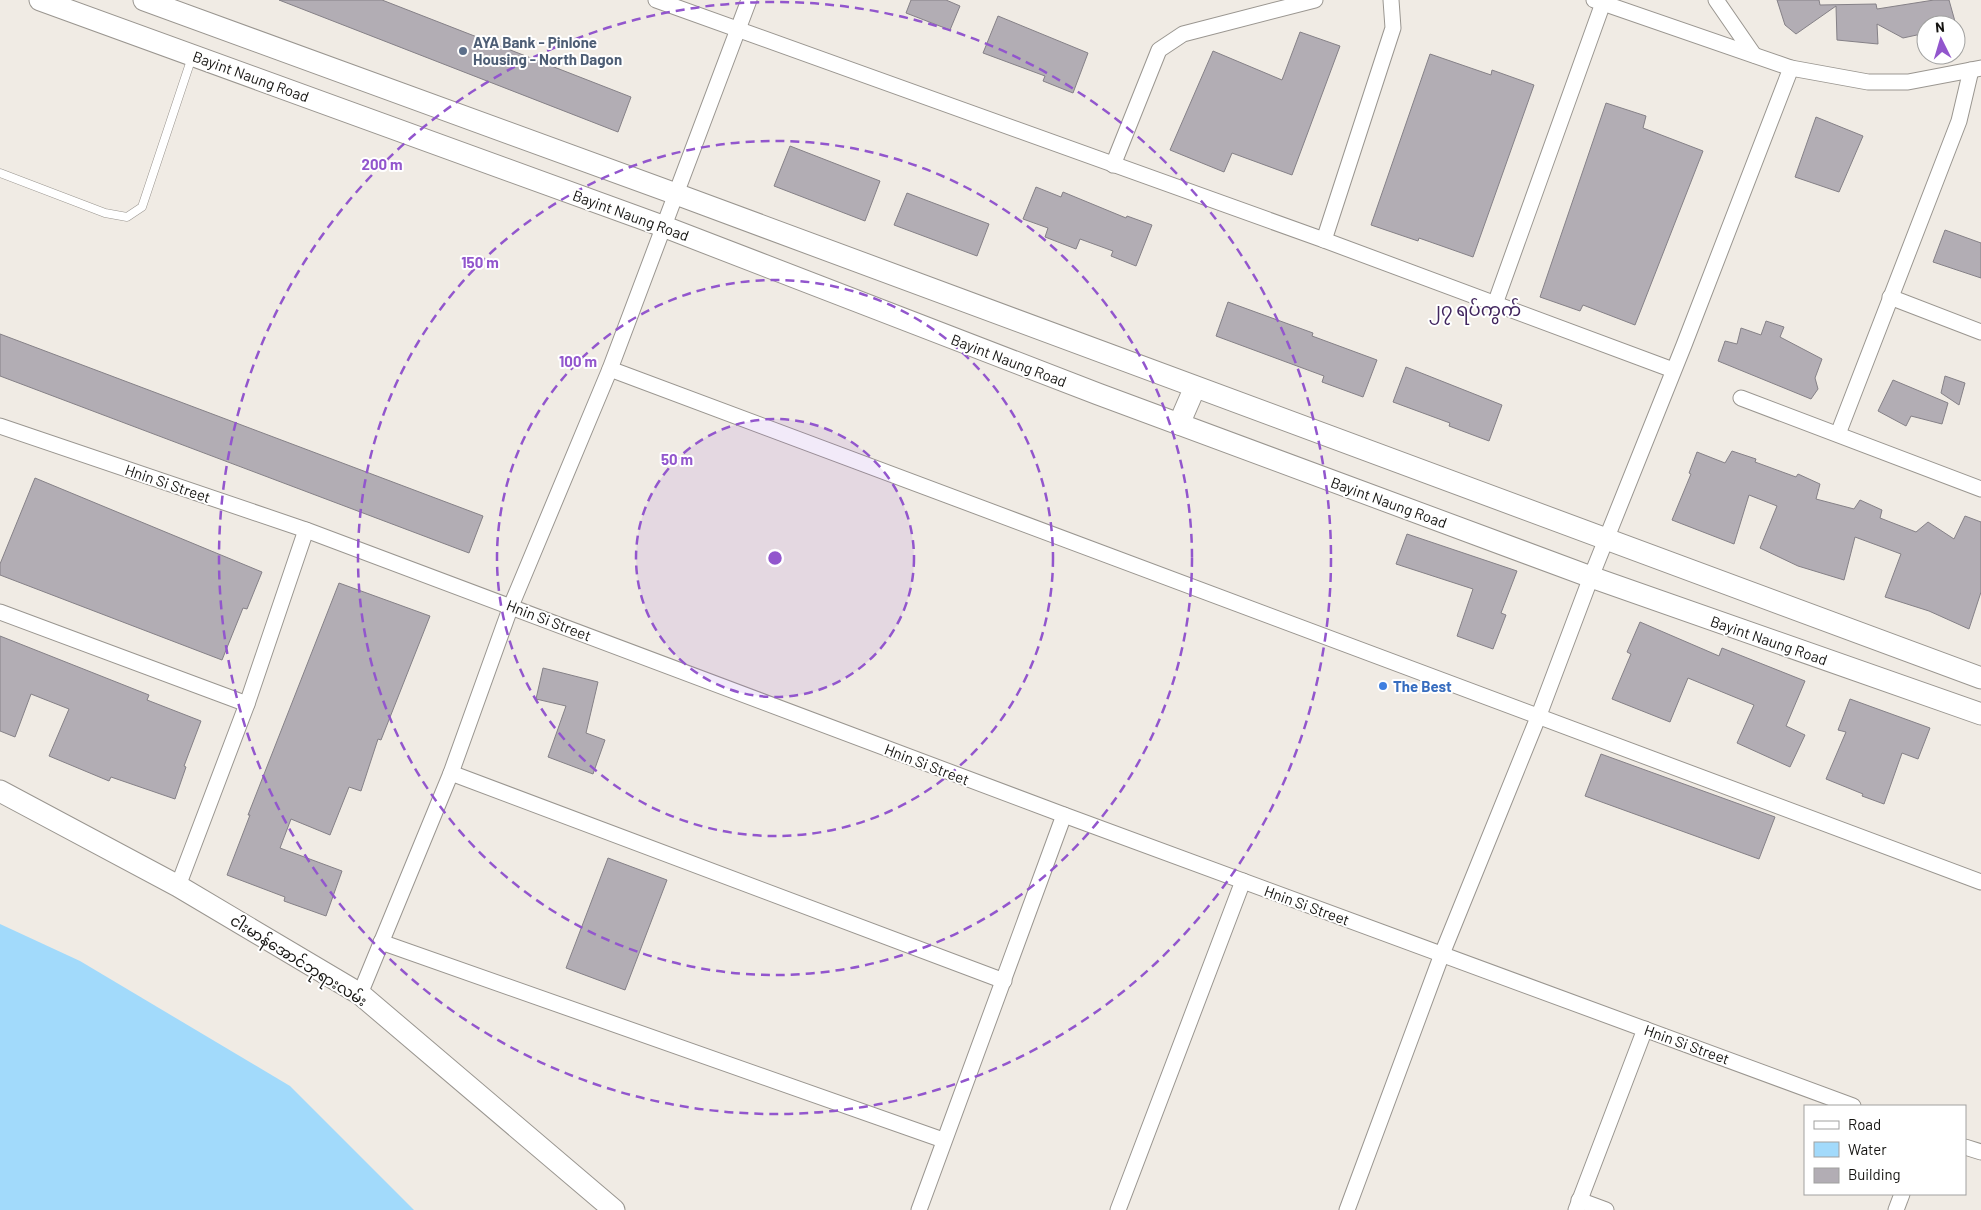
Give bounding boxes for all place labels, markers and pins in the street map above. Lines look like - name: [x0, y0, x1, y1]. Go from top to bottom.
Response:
- place label: AYA Bank - Pinlone Housing - North Dagon: [473, 33, 622, 68]
- marker: AYA Bank - Pinlone Housing - North Dagon: [457, 45, 469, 57]
- centre of rings: [766, 549, 784, 567]
- place label: The Best: [1393, 677, 1452, 695]
- marker: The Best: [1377, 680, 1389, 692]

